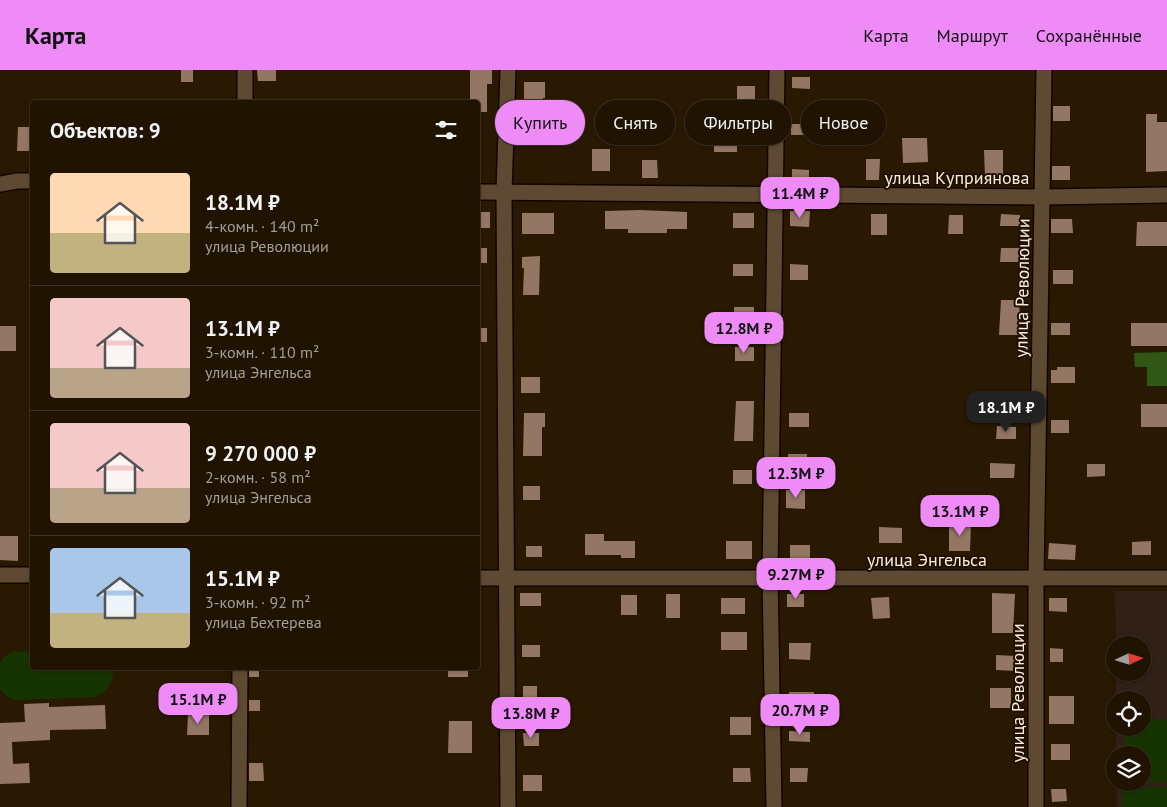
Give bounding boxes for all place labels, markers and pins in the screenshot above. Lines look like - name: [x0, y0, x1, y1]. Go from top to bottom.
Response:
- pin: 11.4M ₽: [754, 176, 846, 219]
- pin: 12.8M ₽: [698, 312, 790, 354]
- pin: 18.1M ₽: [960, 390, 1052, 433]
- pin: 12.3M ₽: [750, 456, 842, 499]
- pin: 13.1M ₽: [914, 494, 1006, 537]
- pin: 9.27M ₽: [750, 558, 842, 600]
- pin: 15.1M ₽: [152, 682, 244, 725]
- pin: 20.7M ₽: [754, 694, 846, 736]
- pin: 13.8M ₽: [485, 696, 577, 739]

